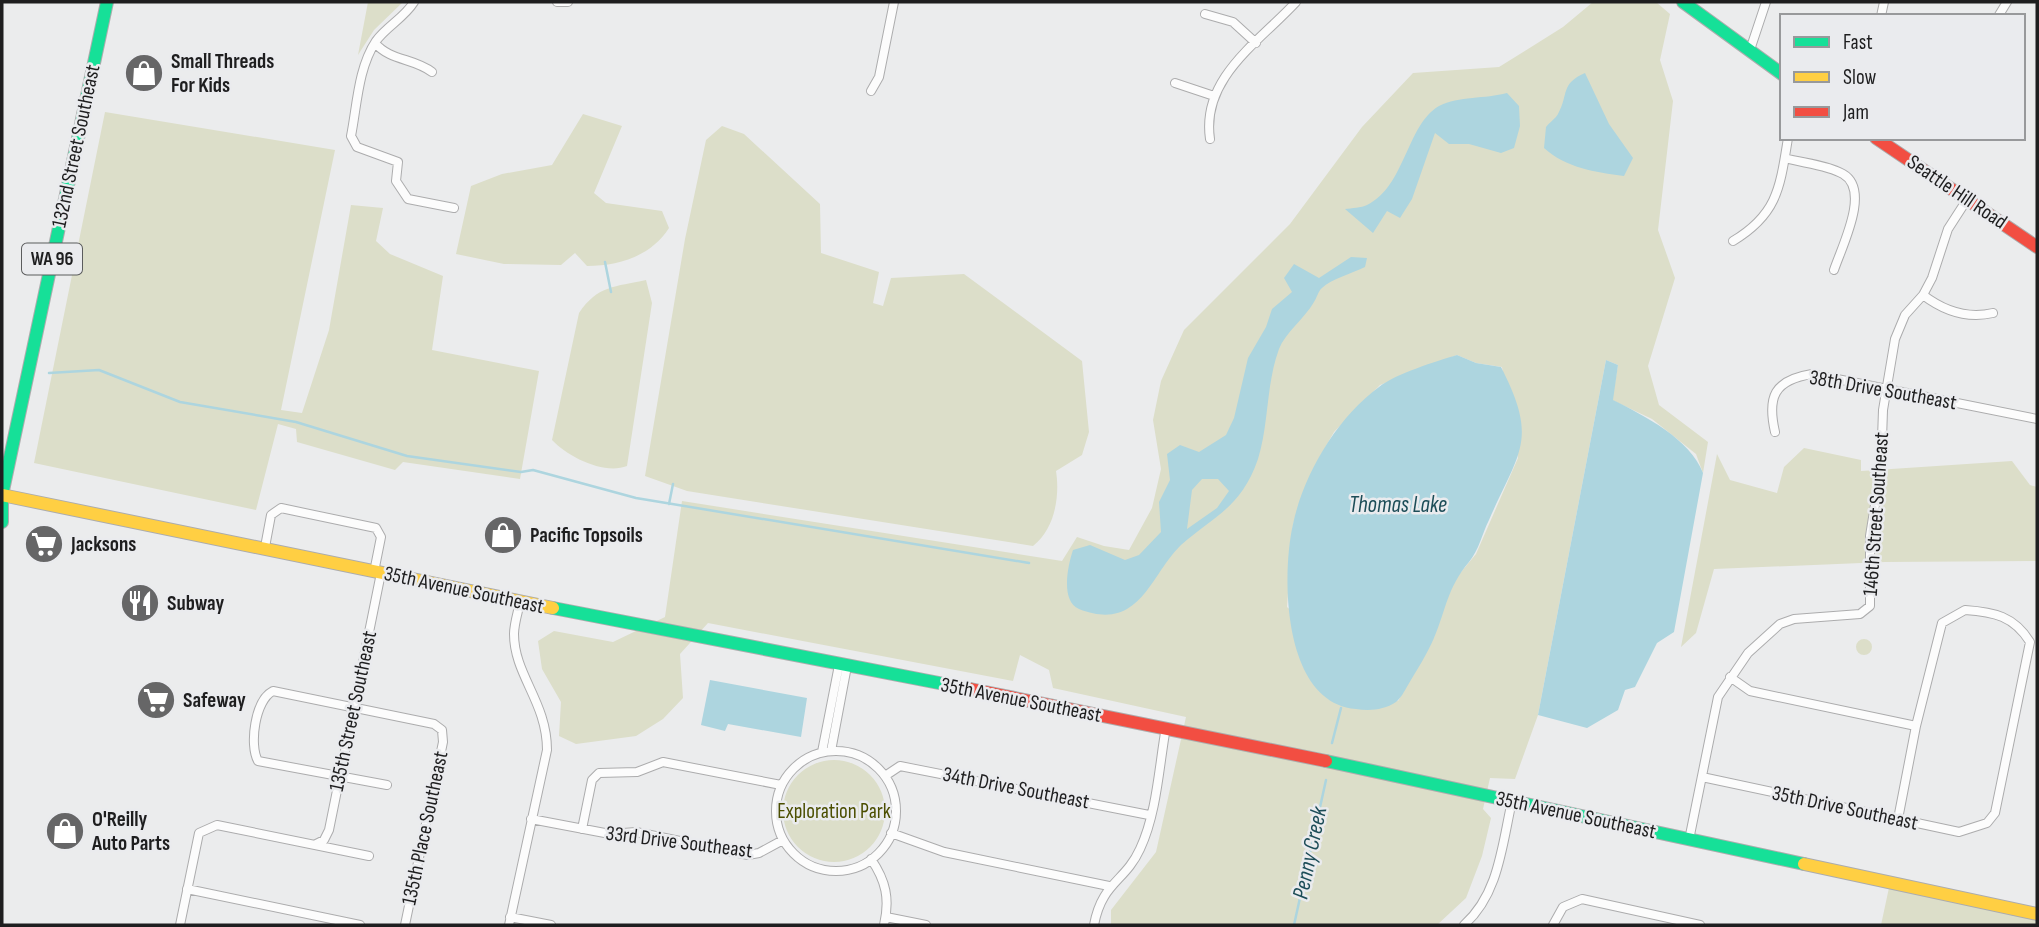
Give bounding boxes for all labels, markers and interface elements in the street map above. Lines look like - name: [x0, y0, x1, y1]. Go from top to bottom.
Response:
- legend: [1780, 14, 2025, 140]
- text: Fast: [1843, 30, 1873, 55]
- place label: Small Threads For Kids: [171, 49, 274, 98]
- shop icon: Small Threads For Kids: [123, 52, 165, 94]
- street label: 132nd Street Southeast: [47, 62, 105, 230]
- text: Slow: [1843, 65, 1877, 90]
- text: Jam: [1842, 100, 1869, 125]
- street label: Seattle Hill Road: [1902, 150, 2012, 234]
- road number: WA 96: [22, 244, 82, 274]
- street label: 38th Drive Southeast: [1807, 365, 1959, 415]
- street label: 146th Street Southeast: [1858, 431, 1894, 597]
- water label: Thomas Lake: [1349, 491, 1447, 519]
- shop icon: Pacific Topsoils: [482, 514, 524, 556]
- supermarket icon: Jacksons: [23, 523, 65, 565]
- place label: Pacific Topsoils: [530, 523, 643, 548]
- place label: Jacksons: [70, 532, 136, 557]
- street label: 35th Avenue Southeast: [382, 561, 546, 619]
- restaurant icon: Subway: [119, 582, 161, 624]
- place label: Subway: [167, 591, 225, 616]
- street label: 135th Street Southeast: [324, 629, 382, 793]
- street label: 35th Avenue Southeast: [939, 672, 1103, 728]
- supermarket icon: Safeway: [135, 679, 177, 721]
- place label: Safeway: [183, 688, 246, 713]
- street label: 135th Place Southeast: [396, 749, 454, 907]
- street label: 34th Drive Southeast: [941, 762, 1091, 814]
- street label: 35th Drive Southeast: [1770, 780, 1920, 836]
- street label: 35th Avenue Southeast: [1494, 786, 1658, 844]
- park label: Exploration Park: [777, 799, 891, 824]
- water label: Penny Creek: [1287, 803, 1334, 902]
- place label: O'Reilly Auto Parts: [91, 807, 170, 856]
- shop icon: O'Reilly Auto Parts: [44, 810, 86, 852]
- street label: 33rd Drive Southeast: [604, 821, 754, 863]

